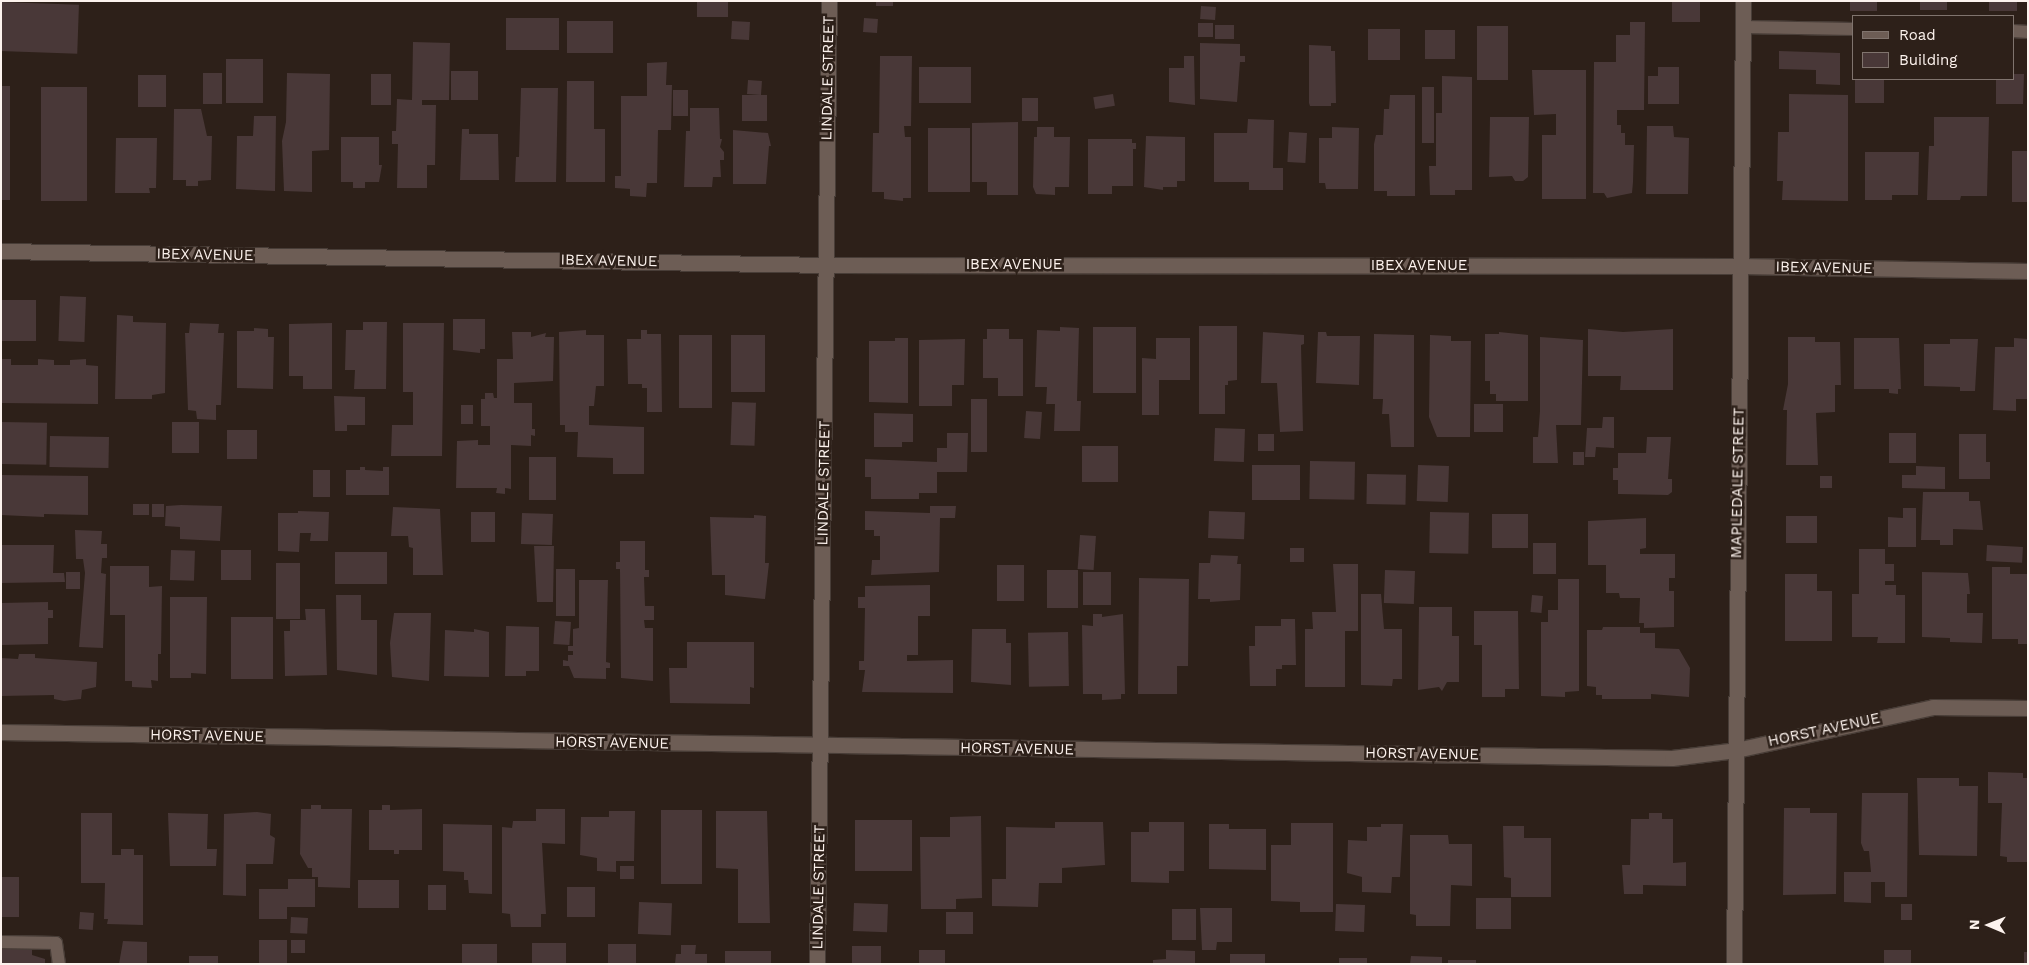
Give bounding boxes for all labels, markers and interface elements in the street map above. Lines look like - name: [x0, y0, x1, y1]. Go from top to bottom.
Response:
- street label: LINDALE STREET: [818, 15, 838, 141]
- legend: [1852, 15, 2014, 80]
- text: Road: [1899, 26, 1936, 44]
- text: Building: [1899, 51, 1957, 69]
- street label: IBEX AVENUE: [156, 245, 254, 265]
- street label: IBEX AVENUE: [560, 251, 658, 271]
- street label: IBEX AVENUE: [965, 256, 1063, 274]
- street label: IBEX AVENUE: [1370, 257, 1468, 275]
- street label: IBEX AVENUE: [1775, 258, 1873, 278]
- street label: MAPLEDALE STREET: [1728, 407, 1748, 559]
- street label: LINDALE STREET: [814, 420, 834, 546]
- street label: HORST AVENUE: [1766, 709, 1882, 751]
- street label: HORST AVENUE: [149, 726, 265, 746]
- street label: HORST AVENUE: [554, 733, 670, 753]
- street label: HORST AVENUE: [959, 739, 1075, 759]
- street label: HORST AVENUE: [1364, 744, 1480, 764]
- street label: LINDALE STREET: [809, 824, 829, 950]
- north arrow: [1964, 900, 2014, 950]
- text: N: [1966, 919, 1982, 930]

